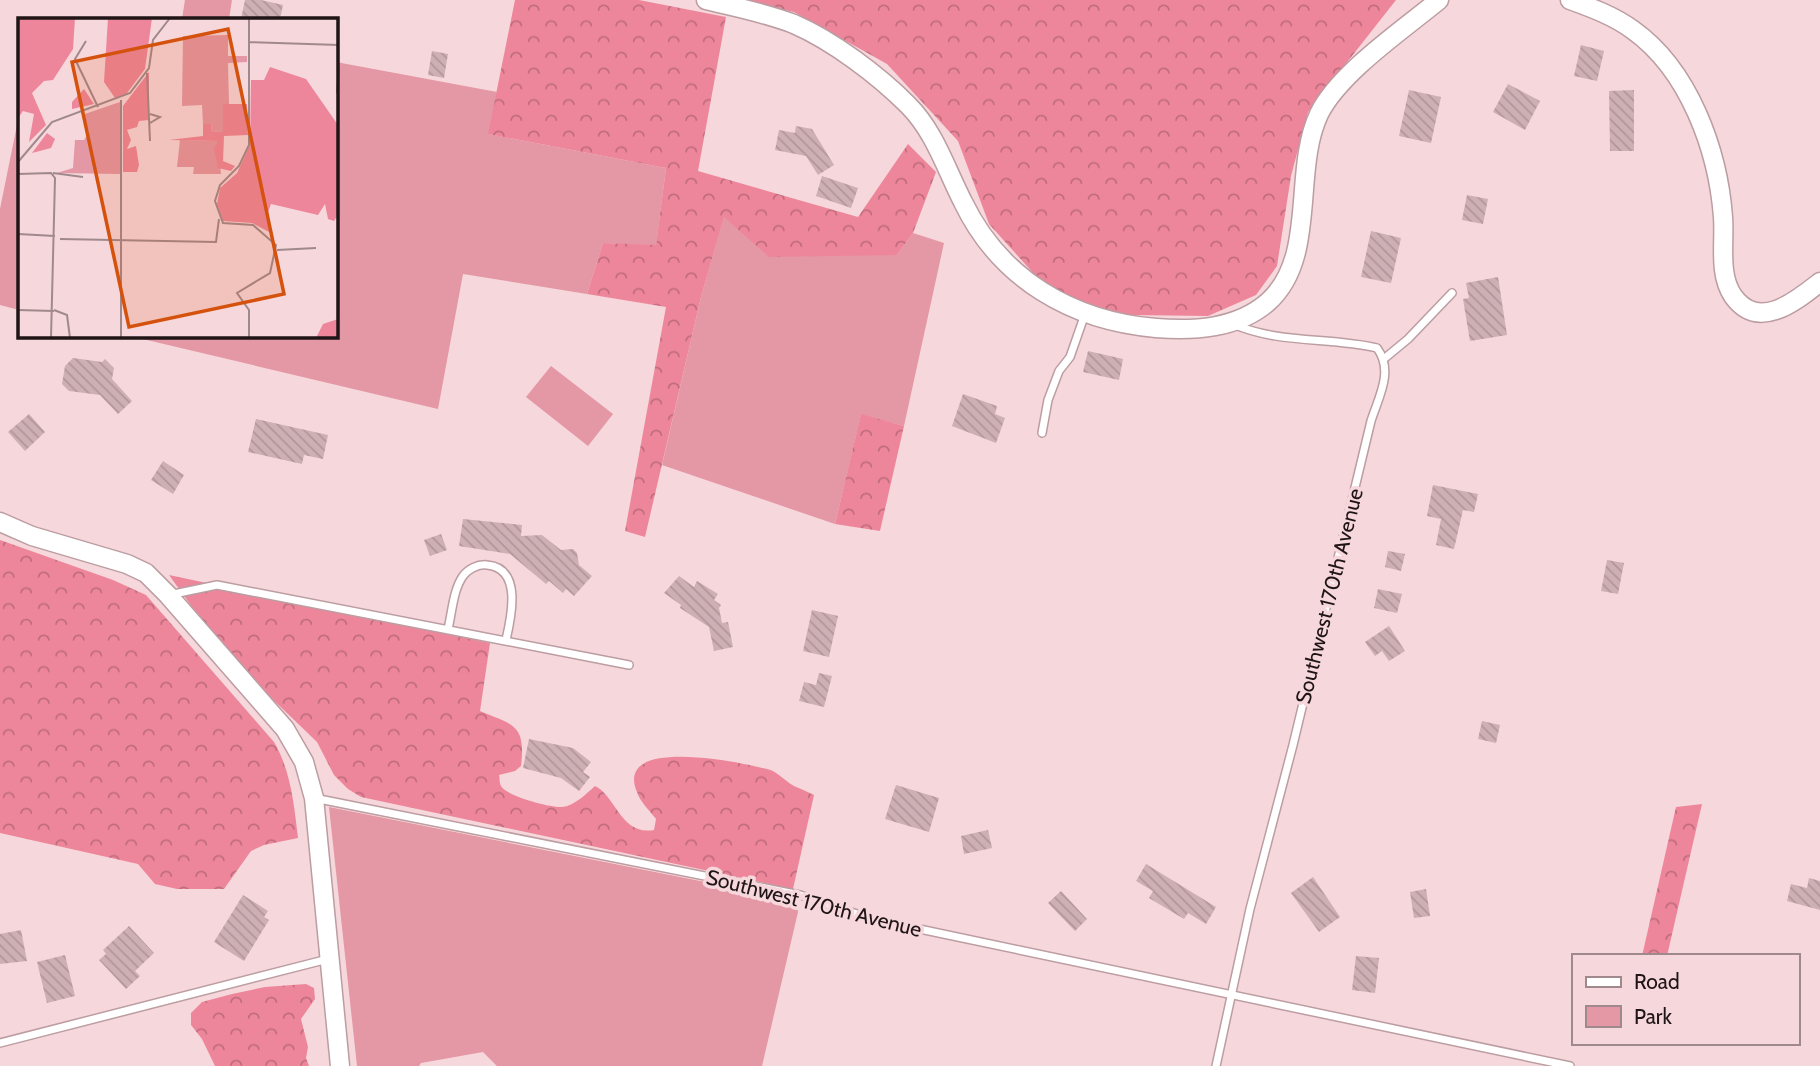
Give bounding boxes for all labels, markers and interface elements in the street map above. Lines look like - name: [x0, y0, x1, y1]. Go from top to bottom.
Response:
- inset map: [18, 18, 338, 338]
- street label: Southwest 170th Avenue: [1290, 485, 1368, 706]
- street label: Southwest 170th Avenue: [704, 864, 925, 942]
- legend: [1572, 954, 1799, 1045]
- text: Road: [1634, 969, 1680, 994]
- text: Park: [1634, 1004, 1672, 1029]

